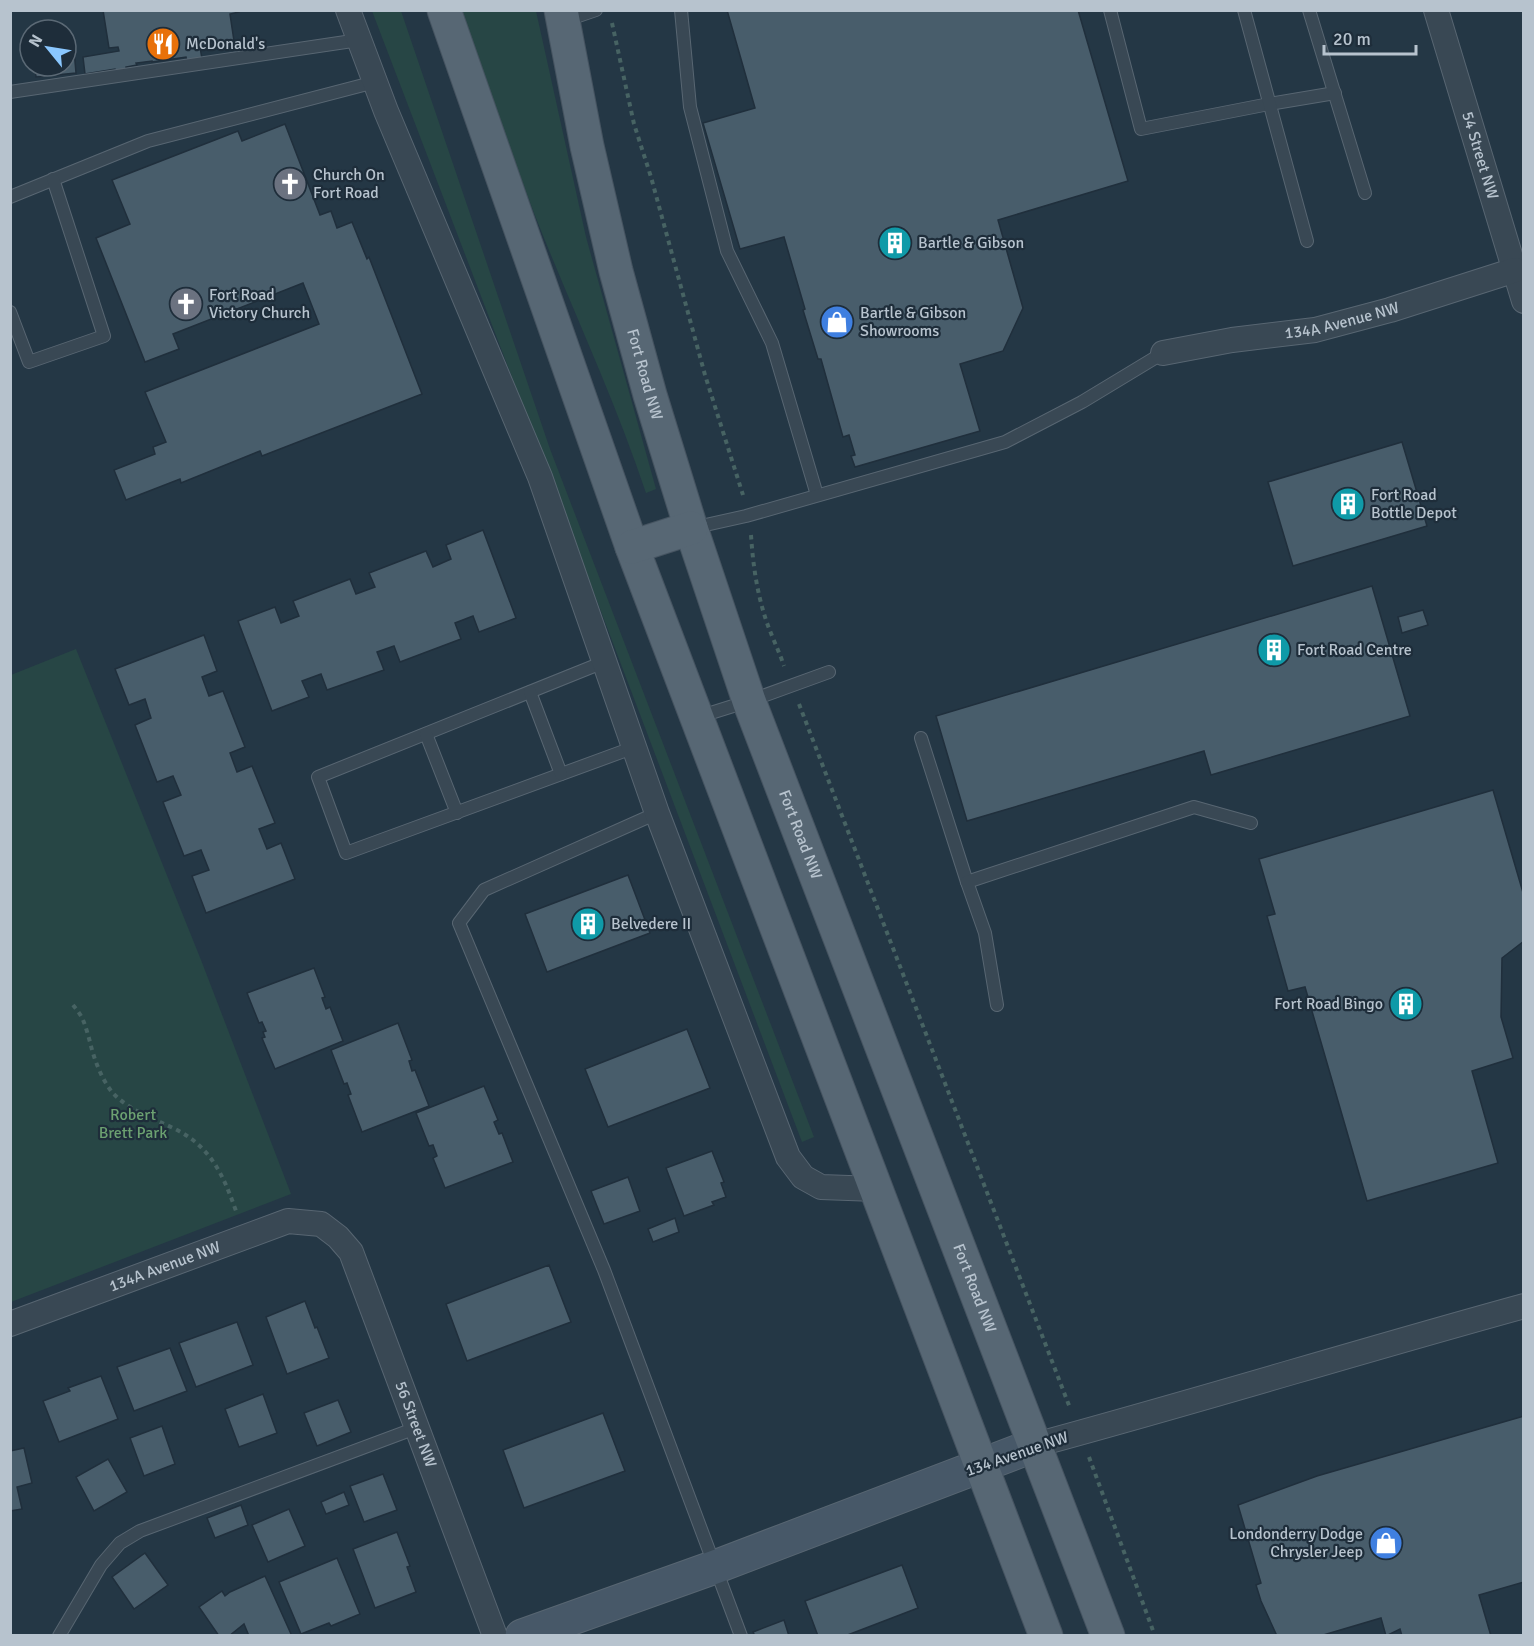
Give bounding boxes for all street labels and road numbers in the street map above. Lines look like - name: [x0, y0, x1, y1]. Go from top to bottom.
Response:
- street label: 54 Street NW: [1457, 109, 1503, 202]
- street label: 134A Avenue NW: [1284, 298, 1402, 344]
- street label: Fort Road NW: [622, 326, 667, 423]
- street label: Fort Road NW: [774, 787, 827, 882]
- street label: 134A Avenue NW: [106, 1237, 224, 1296]
- street label: Fort Road NW: [948, 1241, 1001, 1336]
- street label: 56 Street NW: [390, 1379, 441, 1471]
- street label: 134 Avenue NW: [963, 1427, 1071, 1481]

